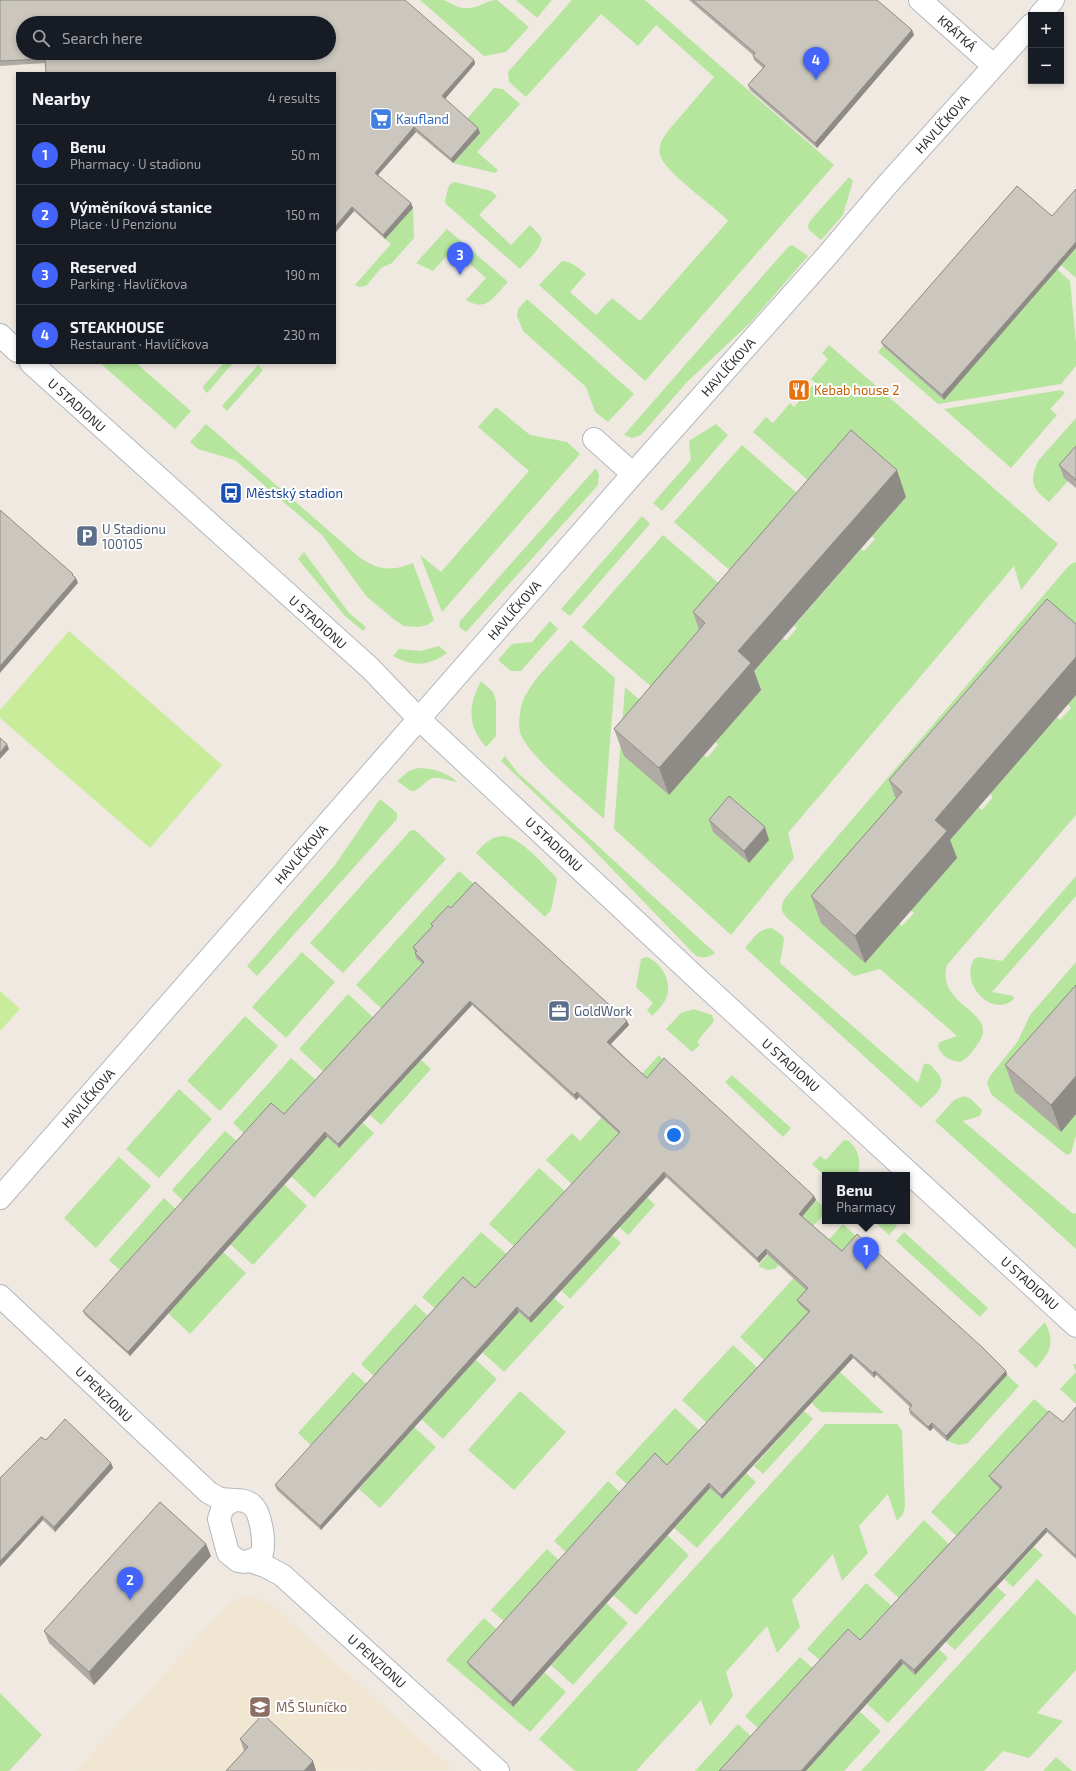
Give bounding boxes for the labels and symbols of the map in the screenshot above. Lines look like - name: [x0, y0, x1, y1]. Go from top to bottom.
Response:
- street label: KRÁTKÁ: [934, 11, 980, 54]
- pin: 4: [803, 47, 829, 80]
- street label: HAVLÍČKOVA: [911, 91, 972, 157]
- supermarket icon: Kaufland: [368, 106, 394, 132]
- place label: Kaufland: [396, 111, 449, 127]
- pin: 3: [447, 242, 473, 275]
- street label: HAVLÍČKOVA: [697, 334, 758, 400]
- street label: U STADIONU: [45, 375, 109, 435]
- restaurant icon: Kebab house 2: [786, 377, 812, 403]
- place label: Kebab house 2: [814, 382, 900, 398]
- bus stop icon: Městský stadion: [218, 480, 244, 506]
- place label: Městský stadion: [246, 485, 343, 501]
- place label: U Stadionu 100105: [102, 521, 166, 552]
- parking icon: U Stadionu 100105: [74, 523, 100, 549]
- street label: HAVLÍČKOVA: [483, 576, 544, 643]
- street label: U STADIONU: [286, 592, 350, 652]
- street label: U STADIONU: [522, 814, 586, 874]
- street label: HAVLÍČKOVA: [270, 820, 331, 887]
- office icon: GoldWork: [546, 998, 572, 1024]
- place label: GoldWork: [574, 1003, 633, 1019]
- street label: U STADIONU: [759, 1035, 823, 1095]
- street label: HAVLÍČKOVA: [57, 1064, 118, 1131]
- your location: [664, 1125, 684, 1145]
- pin: 1: [853, 1237, 879, 1270]
- street label: U STADIONU: [998, 1253, 1062, 1313]
- street label: U PENZIONU: [72, 1363, 136, 1425]
- pin: 2: [117, 1567, 143, 1600]
- street label: U PENZIONU: [345, 1631, 409, 1691]
- school or university icon: MŠ Sluníčko: [247, 1694, 273, 1720]
- place label: MŠ Sluníčko: [276, 1699, 347, 1715]

